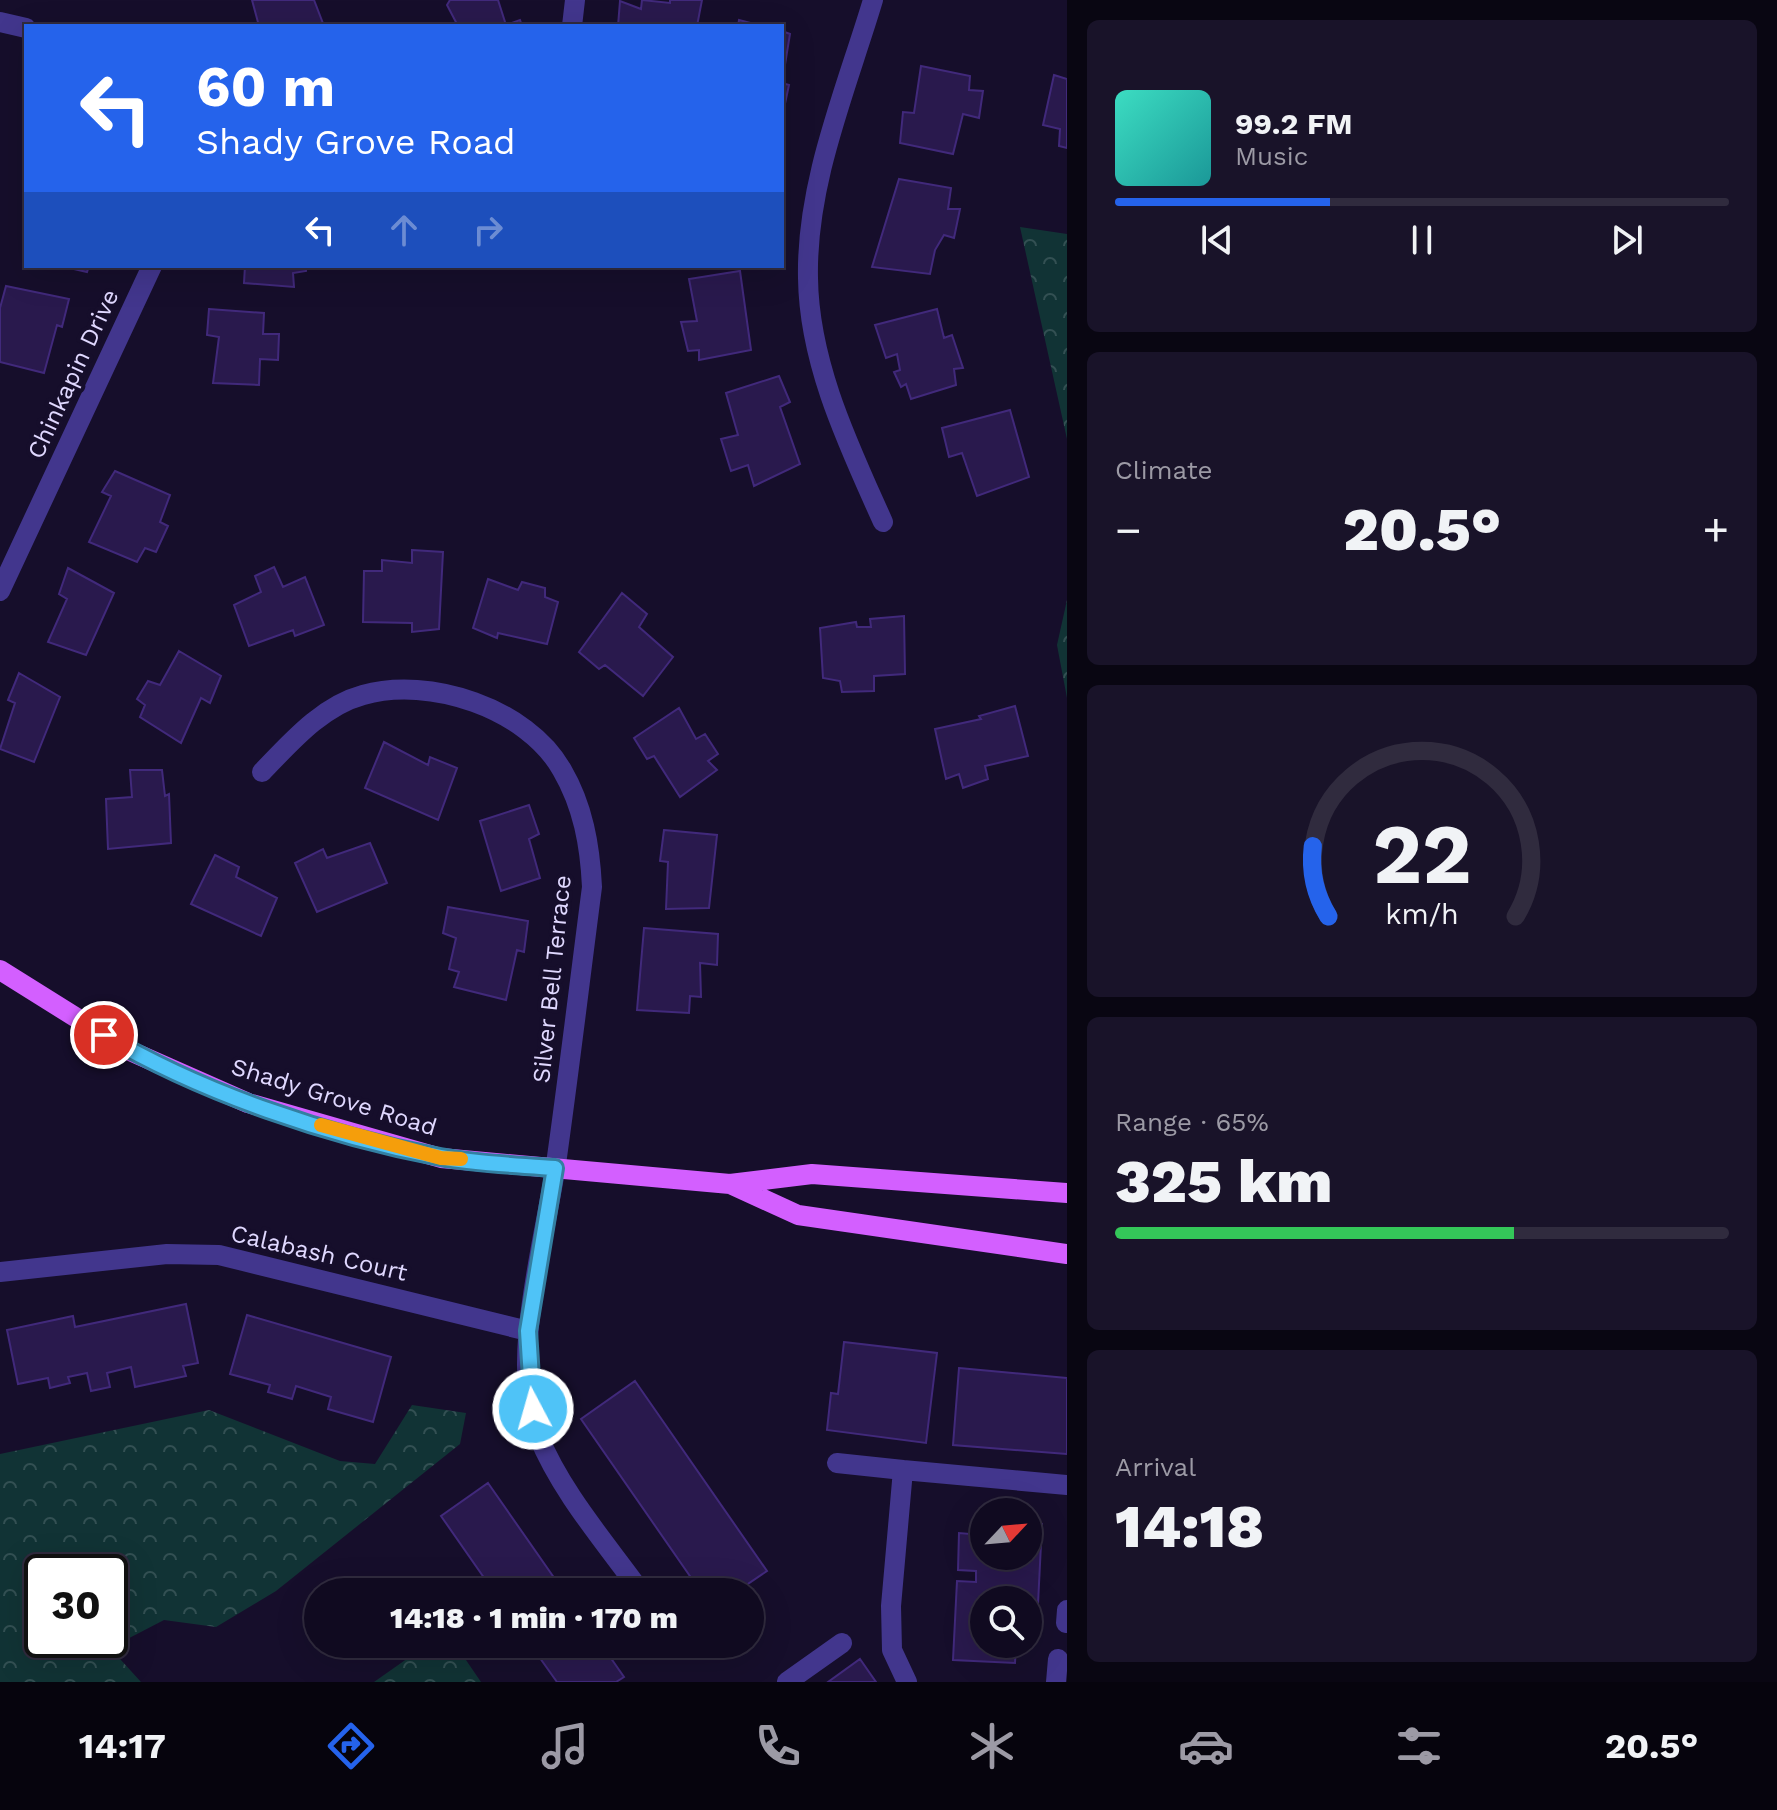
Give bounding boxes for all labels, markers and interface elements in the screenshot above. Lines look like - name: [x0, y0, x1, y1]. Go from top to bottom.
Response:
- text: 60 m: [196, 54, 335, 120]
- icon: left: [64, 56, 168, 160]
- text: 99.2 FM: [1235, 106, 1353, 141]
- text: Shady Grove Road: [196, 121, 516, 163]
- text: Music: [1235, 141, 1308, 171]
- icon: left: [298, 208, 342, 252]
- icon: ahead: [382, 208, 426, 252]
- icon: right: [466, 208, 510, 252]
- icon: previous: [1195, 218, 1239, 262]
- icon: pause: [1400, 218, 1444, 262]
- icon: next: [1605, 218, 1649, 262]
- street label: Chinkapin Drive: [22, 285, 124, 463]
- text: Climate: [1115, 455, 1213, 485]
- text: 20.5°: [1343, 494, 1501, 565]
- text: −: [1115, 504, 1142, 556]
- text: +: [1702, 504, 1729, 556]
- text: 22: [1372, 806, 1472, 903]
- street label: Silver Bell Terrace: [527, 874, 577, 1084]
- text: km/h: [1385, 897, 1459, 931]
- pin: [70, 1001, 138, 1069]
- icon: arrive: [82, 1013, 126, 1057]
- street label: Shady Grove Road: [228, 1052, 440, 1142]
- text: Range · 65%: [1115, 1107, 1269, 1137]
- text: 325 km: [1115, 1146, 1333, 1217]
- street label: Calabash Court: [228, 1219, 410, 1287]
- position arrow: [491, 1367, 575, 1451]
- text: Arrival: [1115, 1452, 1196, 1482]
- text: 14:18: [1115, 1491, 1264, 1562]
- north arrow: [970, 1498, 1042, 1570]
- map controls: [970, 1498, 1042, 1658]
- speed limit sign: 30: [24, 1554, 128, 1658]
- button: search: [970, 1586, 1042, 1658]
- text: 14:18 · 1 min · 170 m: [390, 1600, 678, 1635]
- icon: directions: [323, 1718, 379, 1774]
- icon: music: [537, 1718, 593, 1774]
- icon: phone: [750, 1718, 806, 1774]
- icon: climate: [964, 1718, 1020, 1774]
- icon: car: [1178, 1718, 1234, 1774]
- icon: filters: [1391, 1718, 1447, 1774]
- text: 14:17: [79, 1725, 166, 1767]
- text: 20.5°: [1605, 1725, 1698, 1767]

